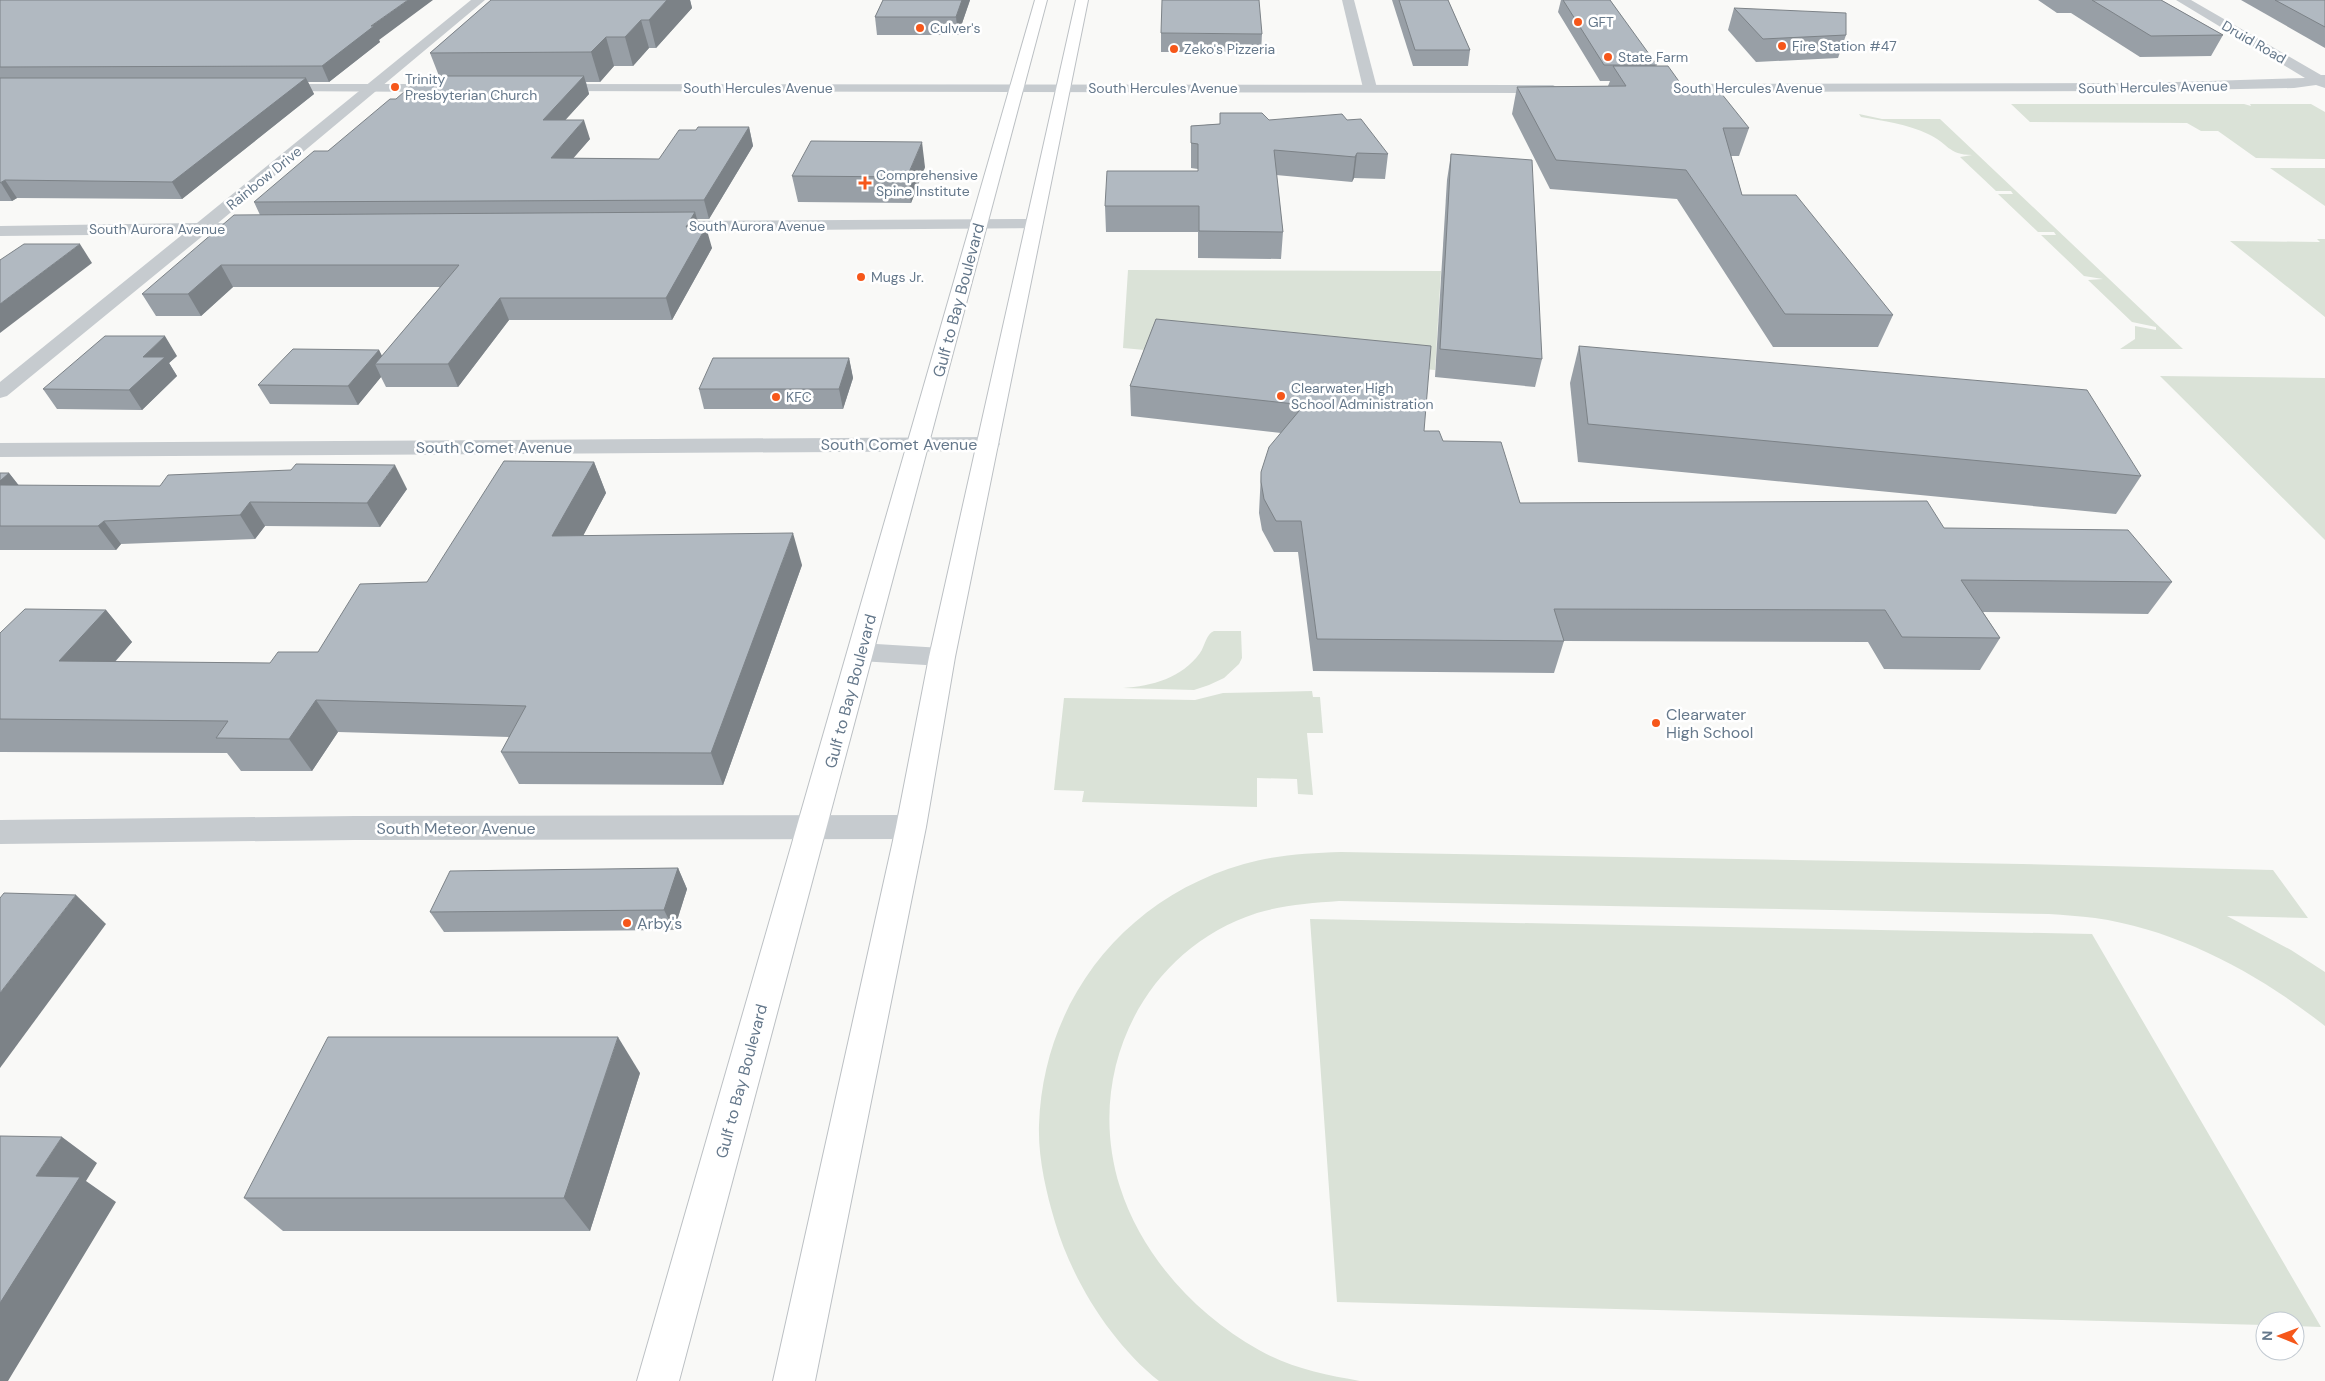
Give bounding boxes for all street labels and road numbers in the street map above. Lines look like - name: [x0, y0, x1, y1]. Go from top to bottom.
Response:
- street label: Druid Road: [2219, 16, 2289, 68]
- street label: South Hercules Avenue: [2078, 77, 2228, 97]
- street label: South Hercules Avenue: [683, 79, 833, 97]
- street label: South Hercules Avenue: [1088, 79, 1238, 97]
- street label: South Hercules Avenue: [1673, 79, 1823, 97]
- street label: Rainbow Drive: [223, 142, 305, 214]
- street label: South Aurora Avenue: [689, 217, 825, 235]
- street label: South Aurora Avenue: [89, 220, 225, 238]
- street label: Gulf to Bay Boulevard: [928, 221, 989, 379]
- street label: South Comet Avenue: [821, 434, 977, 455]
- street label: South Comet Avenue: [416, 437, 572, 458]
- street label: Gulf to Bay Boulevard: [820, 612, 881, 770]
- street label: South Meteor Avenue: [376, 818, 536, 839]
- street label: Gulf to Bay Boulevard: [711, 1002, 772, 1160]

